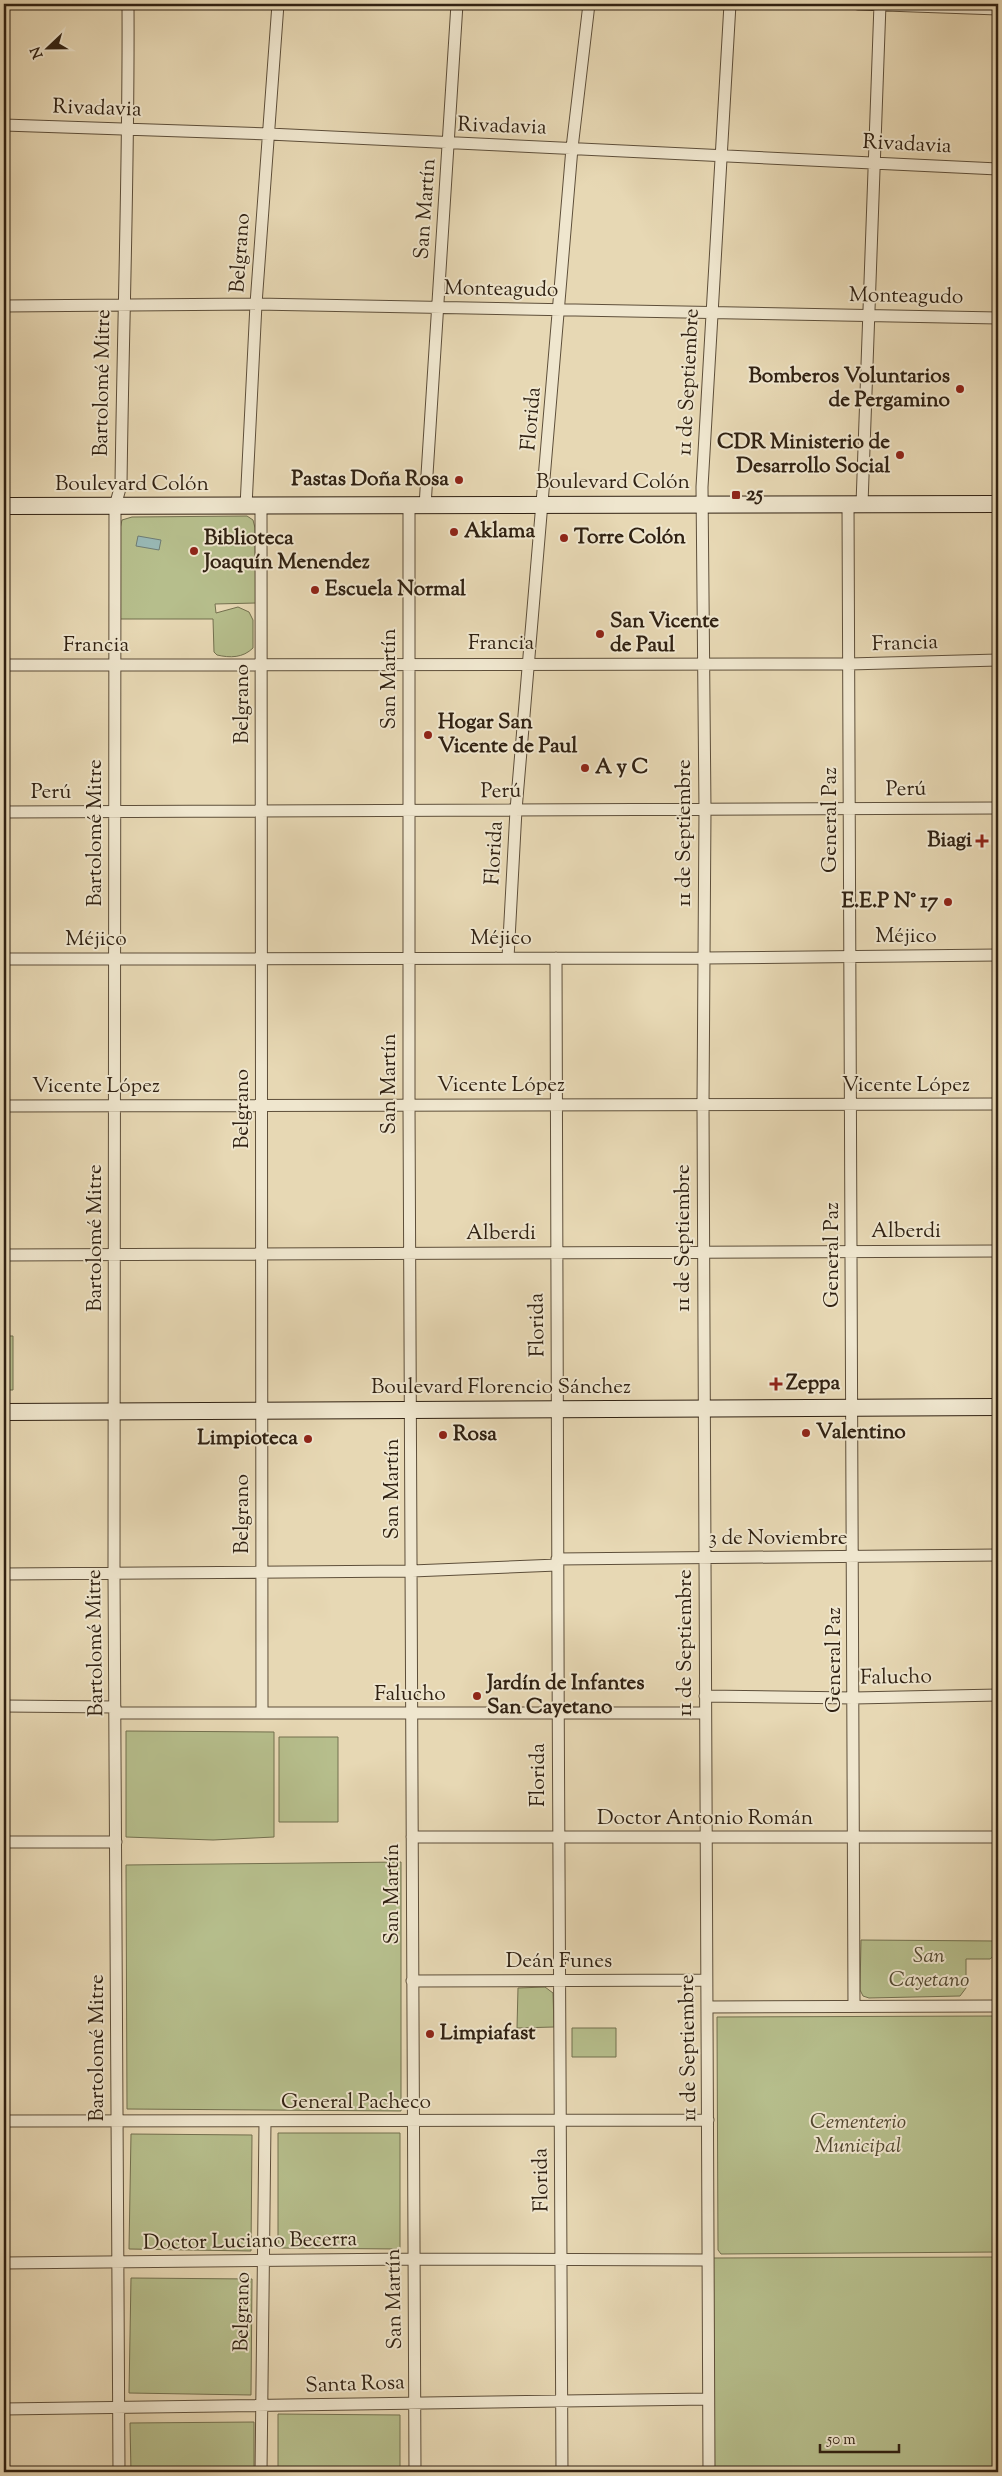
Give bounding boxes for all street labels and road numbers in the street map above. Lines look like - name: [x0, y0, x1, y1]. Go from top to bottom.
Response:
- street label: Rivadavia: [52, 92, 142, 126]
- street label: Rivadavia: [457, 110, 547, 144]
- street label: Rivadavia: [862, 128, 953, 162]
- street label: San Martín: [408, 157, 444, 261]
- street label: Belgrano: [223, 212, 259, 294]
- street label: Monteagudo: [443, 274, 559, 306]
- street label: Monteagudo: [848, 281, 964, 313]
- street label: 11 de Septiembre: [670, 308, 708, 456]
- street label: Bartolomé Mitre: [87, 309, 119, 457]
- street label: Florida: [514, 385, 550, 452]
- street label: Boulevard Colón: [536, 468, 690, 498]
- street label: Boulevard Colón: [55, 470, 209, 500]
- street label: San Martín: [375, 628, 405, 730]
- street label: Francia: [871, 628, 939, 660]
- street label: Francia: [468, 629, 534, 659]
- street label: Francia: [63, 631, 129, 661]
- street label: Belgrano: [228, 664, 258, 744]
- street label: Bartolomé Mitre: [81, 759, 111, 907]
- street label: 11 de Septiembre: [670, 759, 700, 907]
- street label: General Paz: [816, 767, 846, 873]
- street label: Perú: [885, 775, 927, 805]
- street label: Perú: [480, 777, 522, 807]
- street label: Perú: [31, 778, 71, 808]
- street label: Florida: [478, 820, 512, 886]
- street label: Méjico: [875, 922, 937, 952]
- street label: Méjico: [470, 924, 532, 954]
- street label: Méjico: [65, 925, 127, 955]
- street label: San Martín: [375, 1033, 405, 1135]
- street label: Belgrano: [228, 1069, 258, 1149]
- street label: Vicente López: [437, 1071, 565, 1101]
- street label: Vicente López: [842, 1071, 970, 1101]
- street label: Vicente López: [32, 1072, 160, 1102]
- street label: Bartolomé Mitre: [81, 1164, 111, 1312]
- street label: 11 de Septiembre: [669, 1164, 699, 1312]
- street label: General Paz: [818, 1202, 848, 1308]
- street label: Alberdi: [871, 1217, 941, 1247]
- street label: Alberdi: [466, 1219, 536, 1249]
- street label: Florida: [522, 1292, 554, 1357]
- street label: Boulevard Florencio Sánchez: [371, 1373, 631, 1403]
- street label: San Martín: [378, 1438, 408, 1540]
- street label: Belgrano: [228, 1474, 258, 1554]
- street label: 3 de Noviembre: [708, 1524, 848, 1554]
- street label: Bartolomé Mitre: [80, 1569, 112, 1717]
- street label: 11 de Septiembre: [671, 1569, 701, 1717]
- street label: General Paz: [820, 1607, 850, 1713]
- street label: Falucho: [860, 1662, 932, 1694]
- street label: Falucho: [374, 1680, 446, 1710]
- street label: Florida: [524, 1743, 554, 1807]
- street label: Doctor Antonio Román: [597, 1804, 813, 1834]
- street label: San Martín: [378, 1843, 408, 1945]
- street label: Deán Funes: [506, 1947, 612, 1977]
- street label: Bartolomé Mitre: [83, 1974, 113, 2122]
- street label: 11 de Septiembre: [673, 1974, 705, 2122]
- street label: General Pacheco: [281, 2088, 431, 2118]
- street label: Florida: [526, 2147, 558, 2212]
- street label: Doctor Luciano Becerra: [143, 2225, 358, 2259]
- street label: San Martín: [379, 2248, 411, 2350]
- street label: Belgrano: [227, 2272, 259, 2352]
- street label: Santa Rosa: [305, 2368, 406, 2402]

